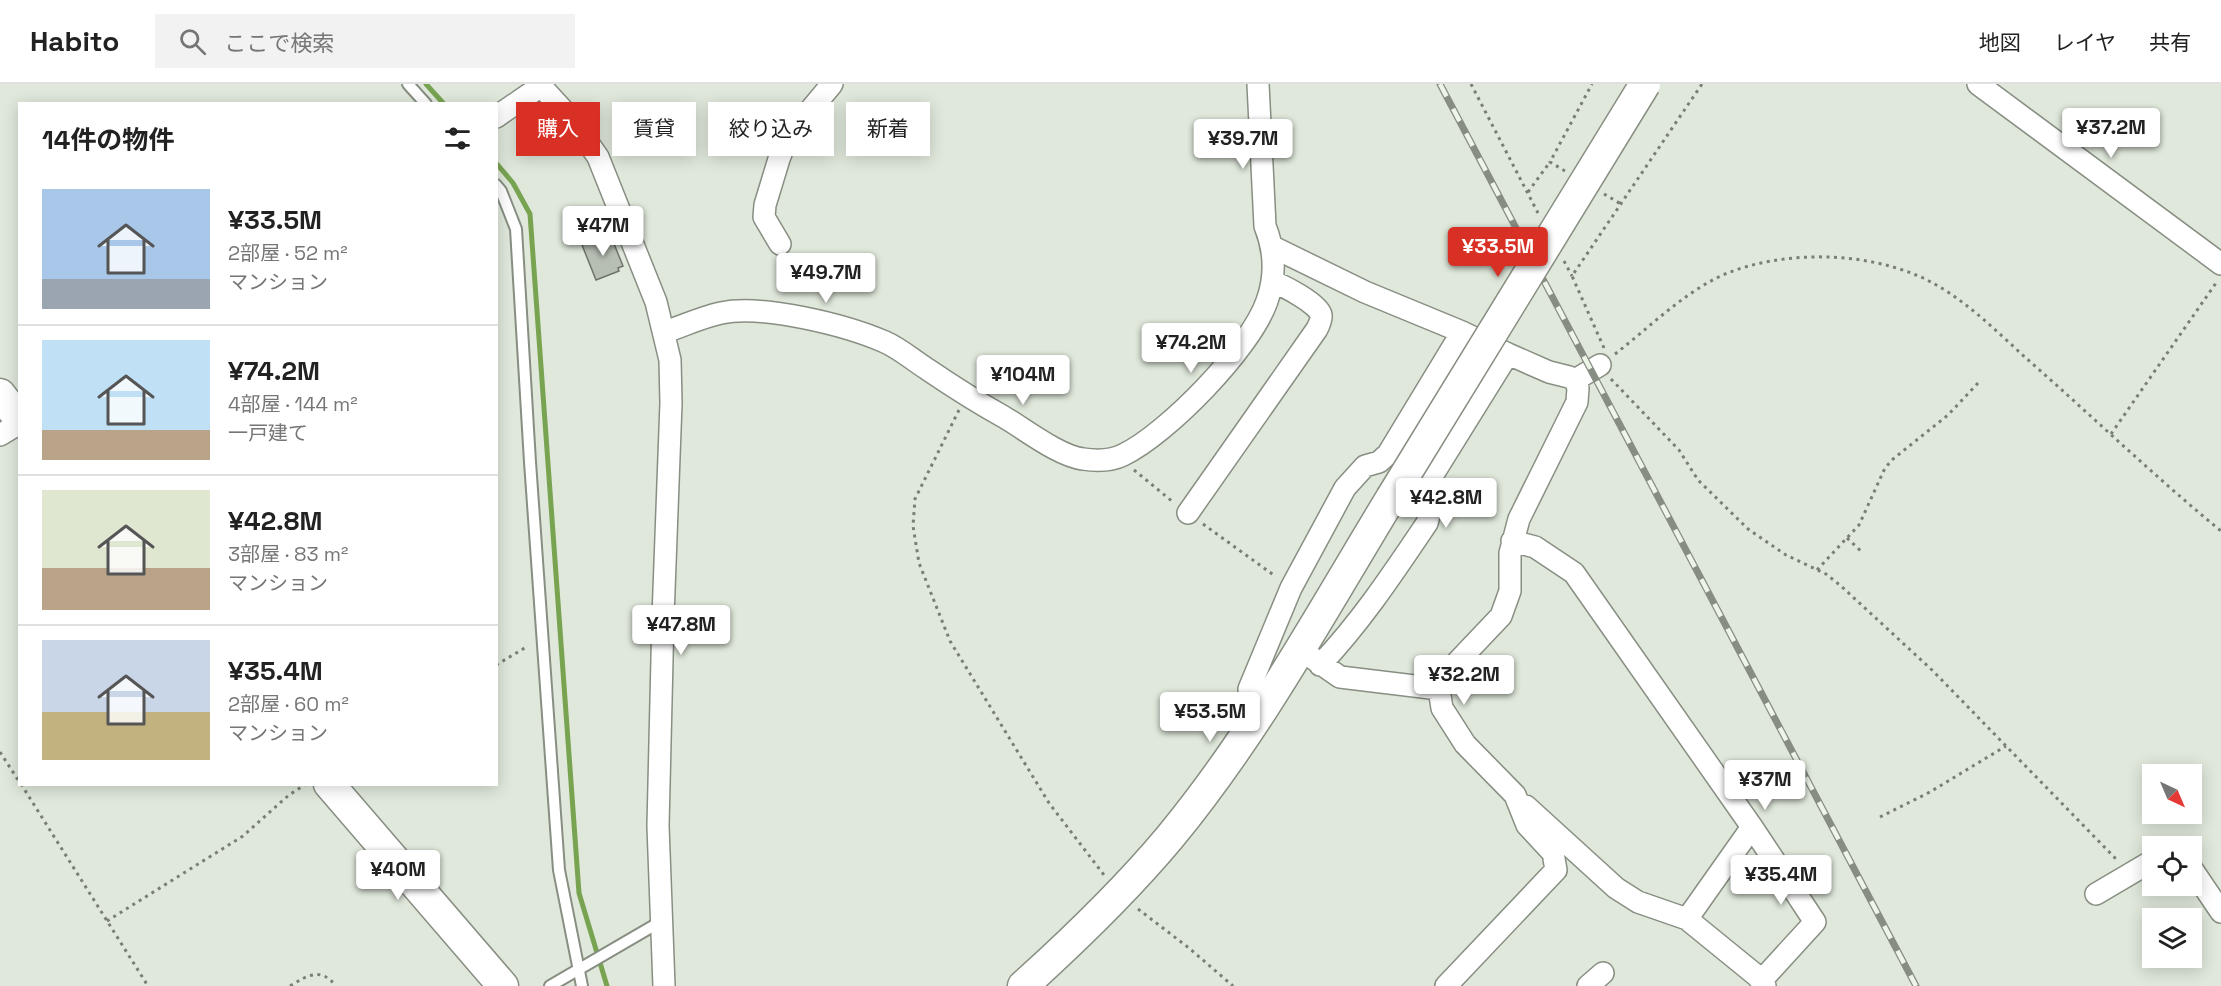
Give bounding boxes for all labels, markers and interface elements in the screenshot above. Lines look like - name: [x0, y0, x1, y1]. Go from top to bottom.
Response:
- search box: [155, 14, 575, 68]
- text: Habito: [30, 23, 119, 59]
- icon: search: [176, 25, 209, 58]
- text: ここで検索: [224, 29, 334, 57]
- text: 地図: [1979, 29, 2021, 56]
- text: レイヤ: [2054, 29, 2116, 56]
- text: 共有: [2149, 29, 2191, 56]
- chip: 購入: [516, 102, 600, 156]
- chip: 賃貸: [612, 102, 696, 156]
- chip: 絞り込み: [708, 102, 834, 156]
- chip: 新着: [846, 102, 930, 156]
- pin: ¥37.2M: [2062, 108, 2160, 159]
- text: ¥37.2M: [2076, 114, 2146, 140]
- pin: ¥39.7M: [1194, 119, 1292, 170]
- icon: filters: [441, 122, 474, 155]
- text: 14件の物件: [42, 123, 174, 157]
- text: ¥39.7M: [1208, 125, 1278, 151]
- text: ¥33.5M: [228, 203, 322, 237]
- pin: ¥47M: [567, 206, 639, 257]
- text: ¥47M: [577, 212, 630, 238]
- icon: home: [90, 213, 162, 285]
- pin: ¥33.5M: [1449, 227, 1547, 278]
- text: ¥33.5M: [1462, 233, 1534, 259]
- text: 2部屋 · 52 m²: [228, 240, 348, 266]
- pin: ¥49.7M: [777, 253, 875, 304]
- text: ¥49.7M: [790, 259, 862, 285]
- text: マンション: [228, 269, 328, 295]
- pin: ¥74.2M: [1142, 323, 1240, 374]
- text: ¥74.2M: [1156, 329, 1226, 355]
- text: ¥74.2M: [228, 354, 320, 388]
- pin: ¥104M: [981, 355, 1065, 406]
- text: ¥104M: [991, 361, 1055, 387]
- icon: home: [90, 364, 162, 436]
- text: 4部屋 · 144 m²: [228, 391, 358, 417]
- text: 一戸建て: [228, 420, 308, 446]
- pin: ¥42.8M: [1397, 478, 1495, 529]
- text: ¥42.8M: [1410, 484, 1482, 510]
- text: ¥42.8M: [228, 504, 322, 538]
- icon: home: [90, 514, 162, 586]
- text: 3部屋 · 83 m²: [228, 541, 348, 567]
- text: マンション: [228, 570, 328, 596]
- pin: ¥47.8M: [632, 605, 730, 656]
- text: ¥47.8M: [646, 611, 716, 637]
- text: ¥35.4M: [228, 654, 323, 688]
- pin: ¥32.2M: [1415, 655, 1513, 706]
- text: ¥32.2M: [1428, 661, 1500, 687]
- icon: home: [90, 664, 162, 736]
- text: 2部屋 · 60 m²: [228, 691, 349, 717]
- pin: ¥53.5M: [1161, 692, 1259, 743]
- text: ¥53.5M: [1174, 698, 1246, 724]
- text: マンション: [228, 720, 328, 746]
- pin: ¥37M: [1729, 760, 1801, 811]
- north arrow: [2142, 764, 2202, 824]
- map controls: [2142, 764, 2202, 968]
- text: ¥37M: [1738, 766, 1792, 792]
- button: locate: [2142, 836, 2202, 896]
- pin: ¥40M: [362, 850, 434, 901]
- pin: ¥35.4M: [1732, 855, 1830, 906]
- text: ¥40M: [370, 856, 426, 882]
- text: ¥35.4M: [1745, 861, 1817, 887]
- button: layers: [2142, 908, 2202, 968]

